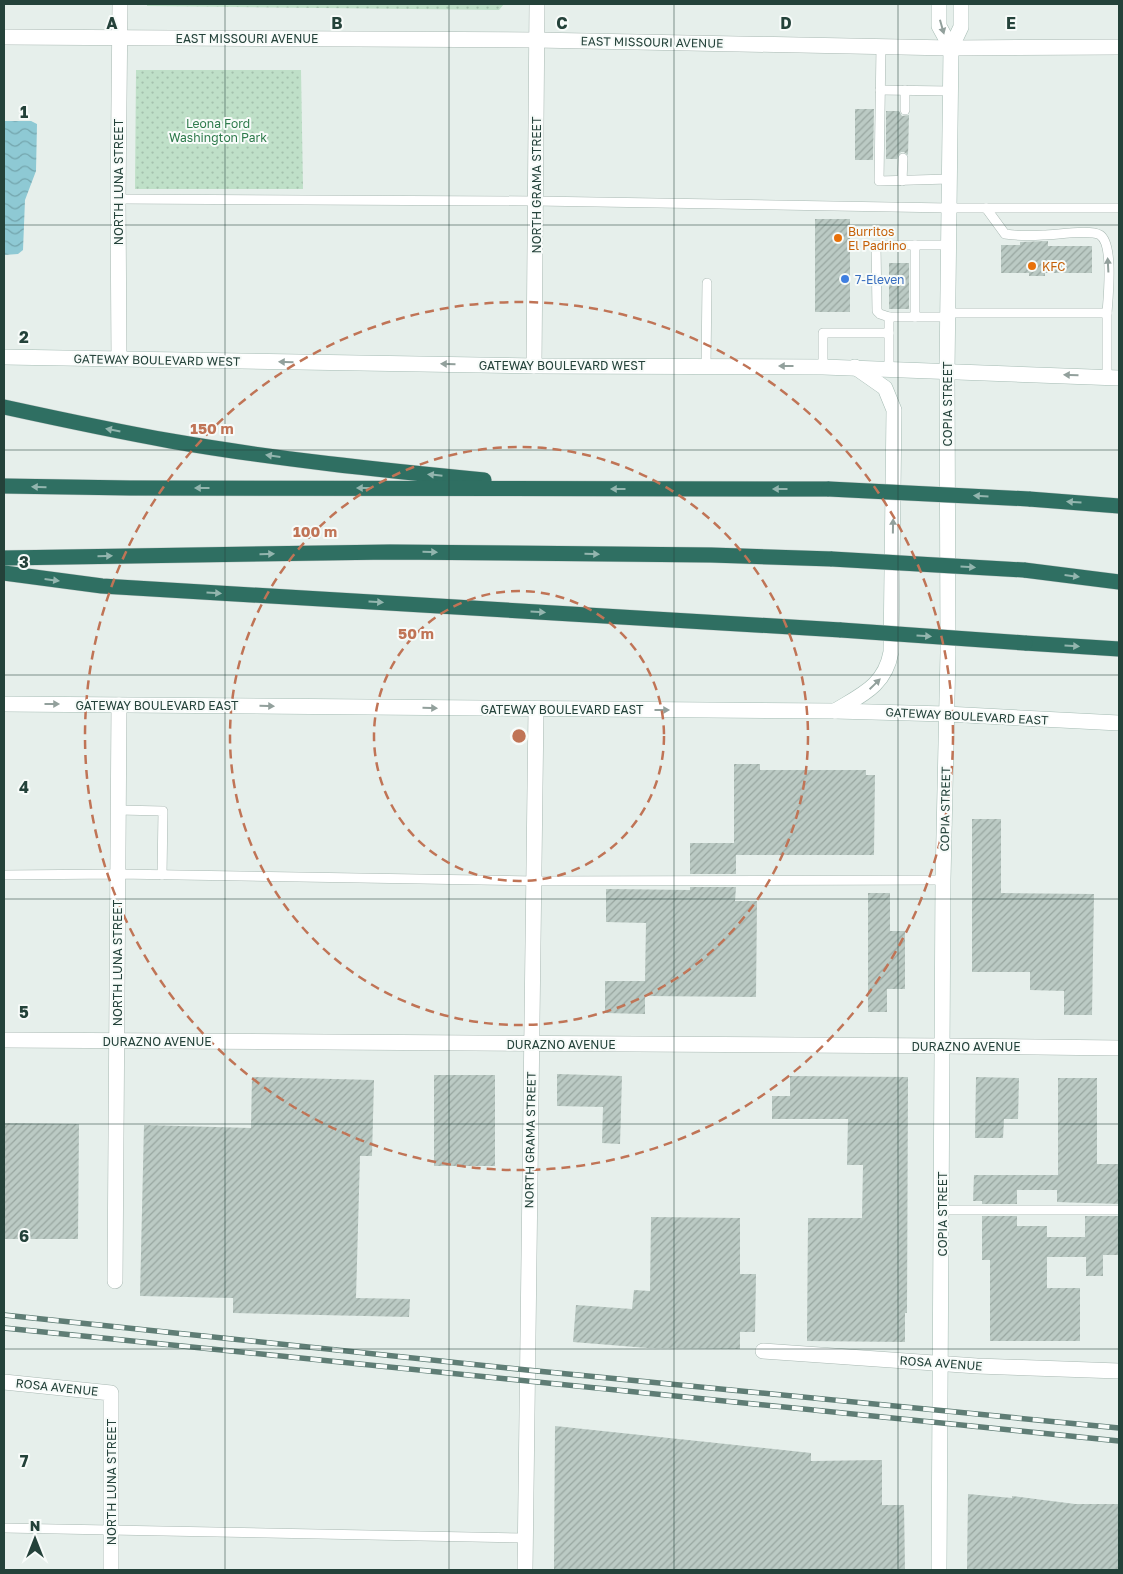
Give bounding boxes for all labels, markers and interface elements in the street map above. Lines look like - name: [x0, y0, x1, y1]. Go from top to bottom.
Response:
- text: A: [106, 13, 118, 33]
- text: B: [331, 13, 343, 33]
- text: C: [556, 13, 568, 33]
- text: D: [780, 13, 792, 33]
- text: E: [1006, 13, 1016, 33]
- one-way arrow: [938, 19, 946, 34]
- street label: EAST MISSOURI AVENUE: [176, 31, 318, 46]
- street label: EAST MISSOURI AVENUE: [580, 33, 724, 51]
- text: 1: [20, 102, 28, 122]
- park label: Leona Ford Washington Park: [169, 116, 267, 145]
- street label: NORTH GRAMA STREET: [529, 116, 544, 253]
- street label: NORTH LUNA STREET: [111, 118, 126, 245]
- place label: Burritos El Padrino: [848, 224, 907, 253]
- marker: Burritos El Padrino: [832, 232, 844, 244]
- one-way arrow: [1103, 256, 1111, 272]
- place label: KFC: [1042, 259, 1066, 274]
- marker: KFC: [1026, 260, 1038, 272]
- place label: 7-Eleven: [855, 272, 905, 287]
- marker: 7-Eleven: [839, 273, 851, 285]
- text: 2: [19, 327, 29, 347]
- street label: GATEWAY BOULEVARD WEST: [74, 351, 241, 369]
- one-way arrow: [278, 358, 294, 366]
- street label: GATEWAY BOULEVARD WEST: [479, 358, 646, 373]
- one-way arrow: [440, 360, 456, 368]
- street label: COPIA STREET: [940, 361, 955, 447]
- one-way arrow: [777, 362, 793, 370]
- one-way arrow: [1062, 371, 1078, 379]
- text: 150 m: [190, 419, 234, 437]
- one-way arrow: [105, 426, 121, 434]
- one-way arrow: [265, 451, 281, 459]
- one-way arrow: [426, 471, 442, 479]
- one-way arrow: [31, 483, 47, 491]
- one-way arrow: [193, 484, 209, 492]
- one-way arrow: [356, 484, 372, 492]
- one-way arrow: [610, 485, 626, 493]
- one-way arrow: [772, 485, 788, 493]
- one-way arrow: [972, 492, 988, 500]
- one-way arrow: [1066, 498, 1082, 506]
- one-way arrow: [889, 518, 897, 534]
- text: 100 m: [293, 522, 337, 540]
- one-way arrow: [422, 548, 438, 556]
- one-way arrow: [260, 550, 276, 558]
- one-way arrow: [585, 550, 601, 558]
- text: 3: [19, 552, 29, 572]
- one-way arrow: [97, 552, 113, 560]
- one-way arrow: [960, 563, 976, 571]
- one-way arrow: [1064, 572, 1080, 580]
- one-way arrow: [44, 576, 60, 584]
- one-way arrow: [206, 589, 222, 597]
- one-way arrow: [368, 599, 384, 607]
- one-way arrow: [531, 608, 547, 616]
- text: 50 m: [398, 624, 434, 642]
- one-way arrow: [917, 632, 933, 640]
- one-way arrow: [1065, 642, 1081, 650]
- one-way arrow: [869, 678, 881, 690]
- street label: GATEWAY BOULEVARD EAST: [75, 698, 239, 713]
- one-way arrow: [45, 701, 61, 709]
- one-way arrow: [260, 702, 276, 710]
- street label: GATEWAY BOULEVARD EAST: [480, 702, 644, 717]
- one-way arrow: [422, 704, 438, 712]
- street label: GATEWAY BOULEVARD EAST: [885, 704, 1049, 728]
- one-way arrow: [655, 706, 671, 714]
- centre of rings: [510, 727, 528, 745]
- street label: COPIA STREET: [937, 766, 953, 852]
- text: 4: [19, 777, 29, 797]
- street label: NORTH LUNA STREET: [110, 899, 125, 1026]
- text: 5: [19, 1002, 29, 1022]
- street label: DURAZNO AVENUE: [102, 1034, 212, 1049]
- street label: DURAZNO AVENUE: [506, 1037, 616, 1052]
- street label: DURAZNO AVENUE: [911, 1039, 1021, 1054]
- street label: NORTH GRAMA STREET: [521, 1071, 539, 1209]
- street label: COPIA STREET: [935, 1171, 950, 1257]
- text: 6: [19, 1226, 29, 1246]
- street label: ROSA AVENUE: [899, 1353, 983, 1373]
- street label: ROSA AVENUE: [15, 1375, 99, 1399]
- street label: NORTH LUNA STREET: [104, 1418, 119, 1545]
- text: 7: [20, 1451, 29, 1471]
- north arrow: [10, 1514, 60, 1564]
- text: N: [30, 1517, 40, 1534]

